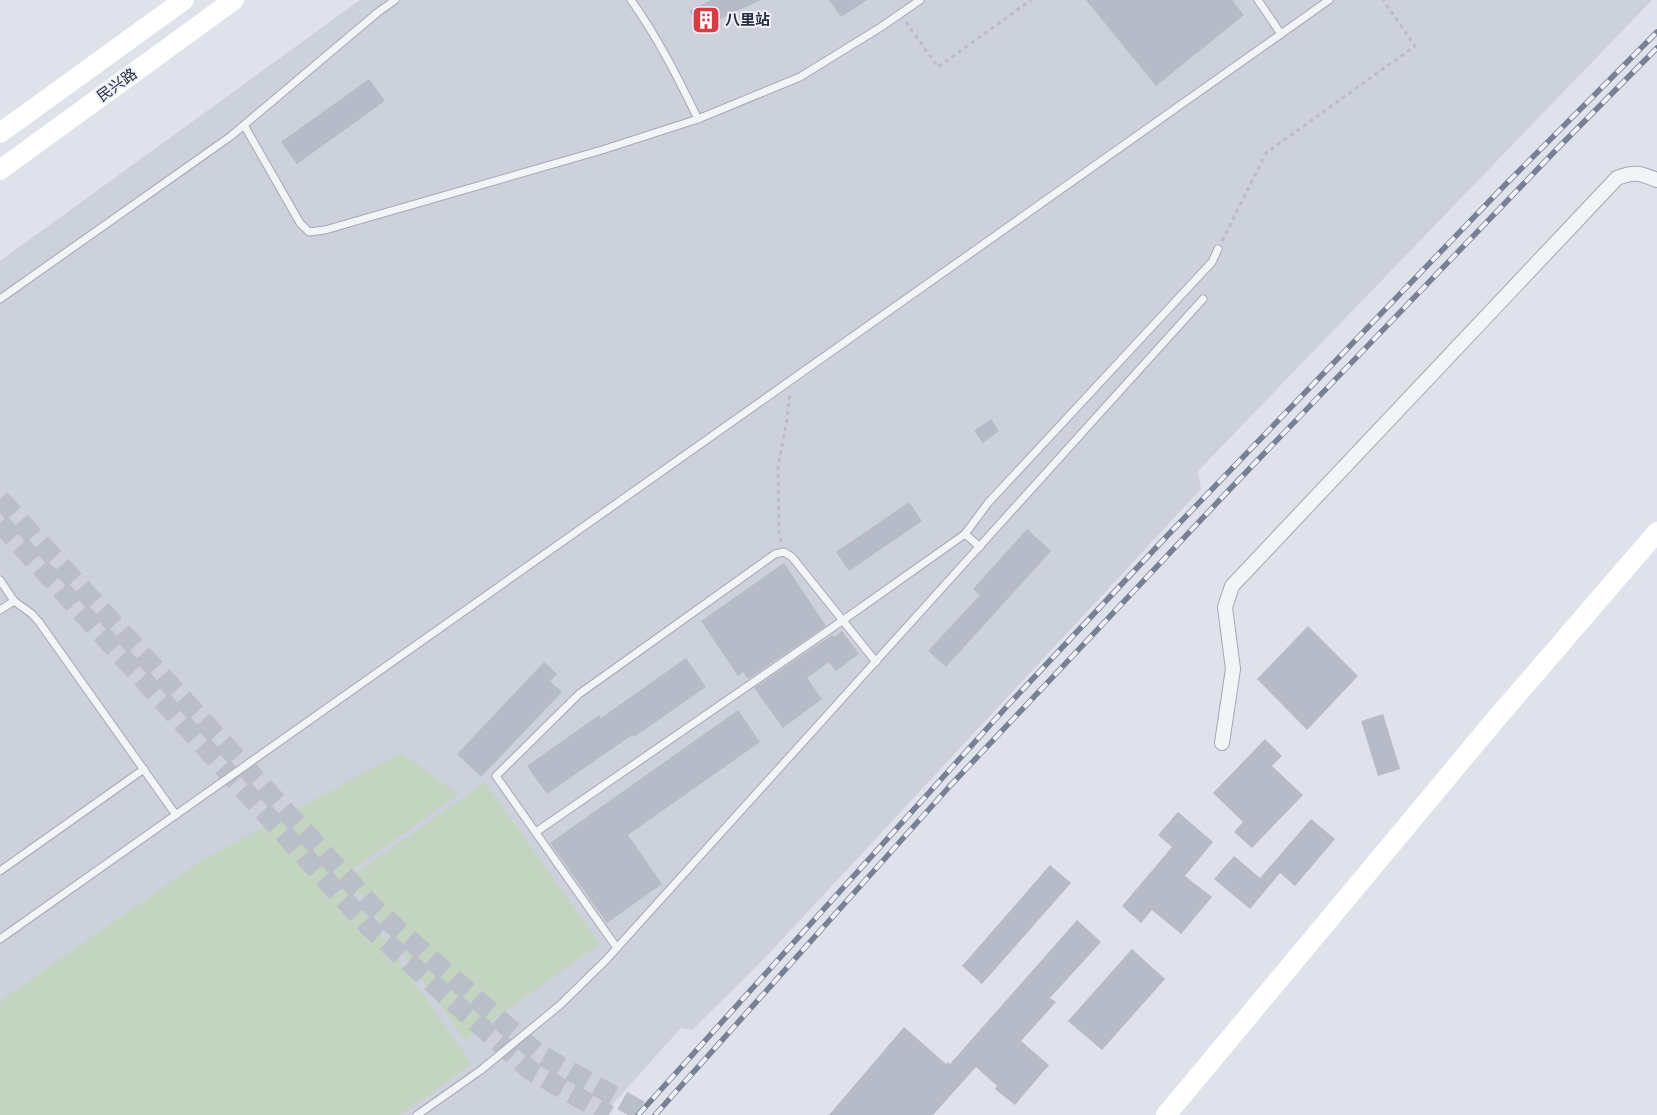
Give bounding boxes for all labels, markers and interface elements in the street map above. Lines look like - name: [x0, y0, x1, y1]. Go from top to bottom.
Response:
- building icon: 八里站: [691, 5, 721, 35]
- place label: 八里站: [725, 11, 770, 29]
- street label: 民兴路: [94, 64, 140, 106]

